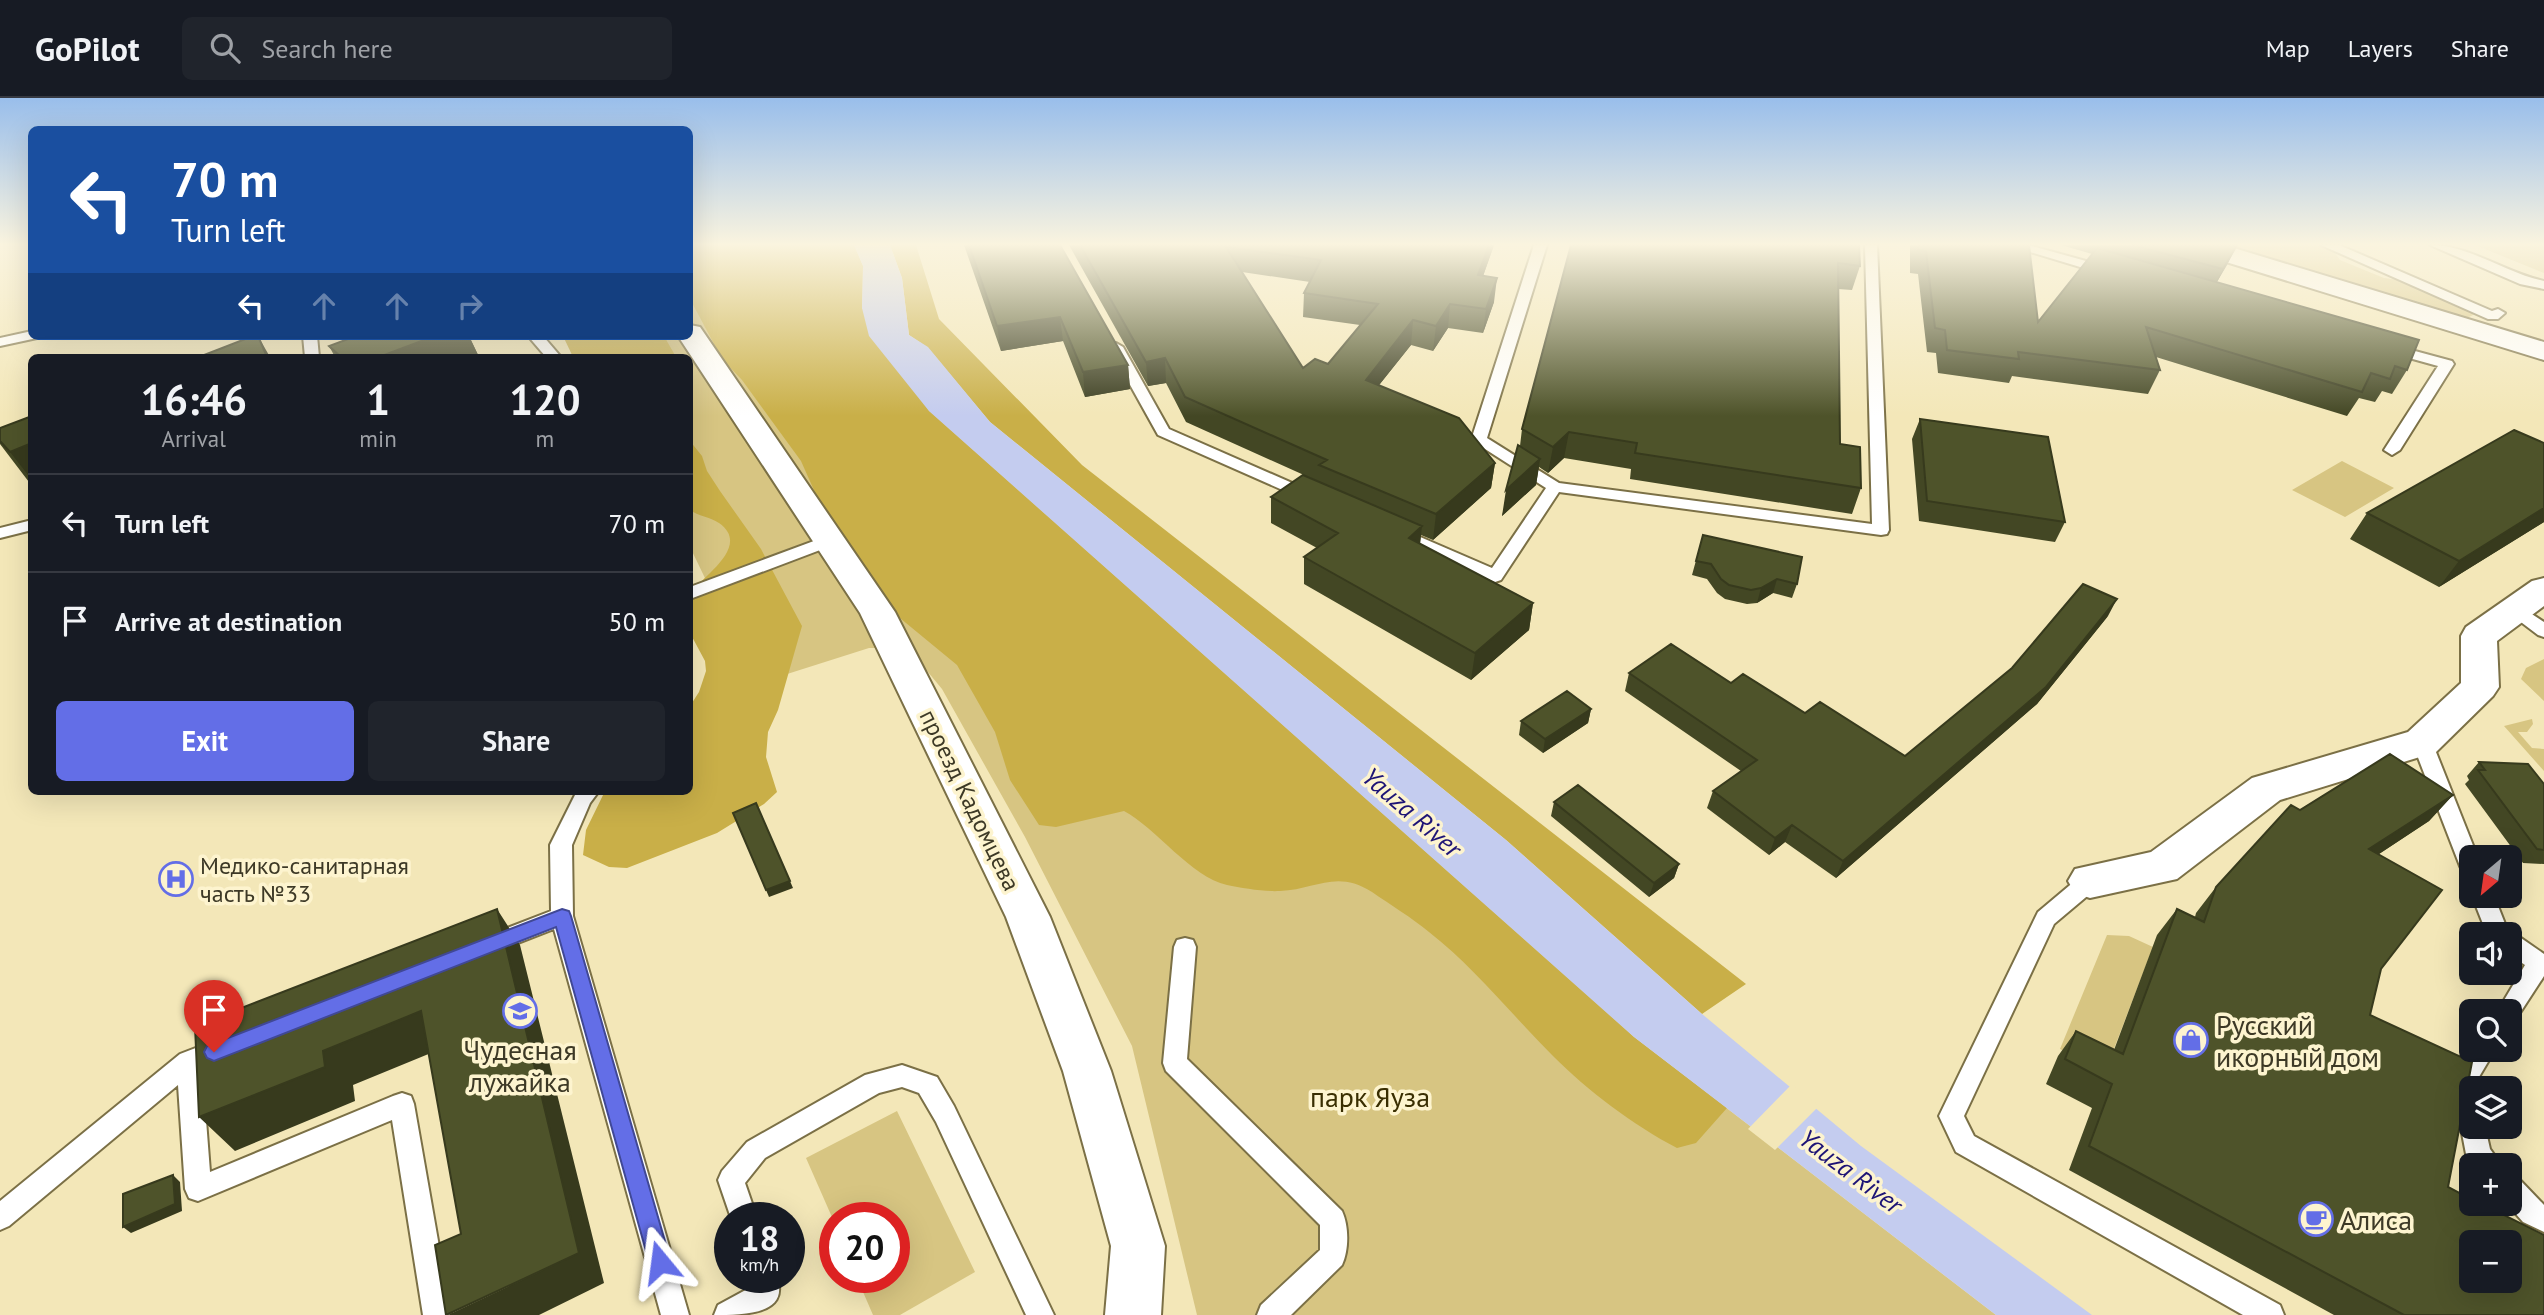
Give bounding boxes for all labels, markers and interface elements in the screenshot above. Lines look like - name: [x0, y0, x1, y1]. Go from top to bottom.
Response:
- search box: [182, 17, 672, 80]
- text: GoPilot: [35, 27, 140, 70]
- icon: search: [206, 29, 244, 67]
- text: Search here: [262, 32, 393, 65]
- text: Map: [2266, 33, 2310, 64]
- text: Layers: [2348, 33, 2413, 64]
- text: Share: [2451, 33, 2509, 64]
- text: 70 m: [171, 147, 278, 211]
- icon: left: [56, 154, 147, 245]
- text: Turn left: [171, 209, 286, 251]
- icon: left: [232, 287, 270, 325]
- icon: ahead: [305, 287, 343, 325]
- icon: ahead: [378, 287, 416, 325]
- icon: right: [451, 287, 489, 325]
- text: 16:46: [140, 372, 247, 427]
- text: 1: [366, 372, 390, 427]
- text: 120: [509, 372, 581, 427]
- text: Arrival: [161, 424, 226, 453]
- text: min: [359, 424, 397, 453]
- text: m: [536, 424, 554, 453]
- icon: left: [56, 504, 94, 542]
- text: Turn left: [115, 507, 209, 540]
- text: 70 m: [609, 507, 665, 540]
- icon: arrive: [56, 602, 94, 640]
- text: Arrive at destination: [115, 605, 342, 638]
- text: 50 m: [609, 605, 665, 638]
- button: Exit: [56, 701, 354, 781]
- button: Share: [368, 701, 665, 781]
- street label: проезд Кадомцева: [913, 704, 1027, 896]
- water label: Yauza River: [1356, 760, 1470, 865]
- north arrow: [2459, 845, 2522, 908]
- map controls: [2459, 845, 2522, 1293]
- place label: Медико-санитарная часть №33: [200, 850, 409, 909]
- hospital icon: Медико-санитарная часть №33: [157, 860, 195, 898]
- button: sound: [2459, 922, 2522, 985]
- pin: [184, 980, 244, 1052]
- icon: arrive: [195, 991, 233, 1029]
- school or university icon: Чудесная лужайка: [501, 992, 539, 1030]
- button: search: [2459, 999, 2522, 1062]
- place label: Русский икорный дом: [2216, 1006, 2379, 1075]
- shop icon: Русский икорный дом: [2172, 1021, 2210, 1059]
- place label: Чудесная лужайка: [463, 1031, 577, 1100]
- button: layers: [2459, 1076, 2522, 1139]
- park label: парк Яуза: [1310, 1078, 1430, 1115]
- water label: Yauza River: [1793, 1121, 1910, 1221]
- button: +: [2459, 1153, 2522, 1216]
- cafe icon: Алиса: [2297, 1200, 2335, 1238]
- place label: Алиса: [2340, 1201, 2412, 1238]
- speed limit sign: 20: [819, 1202, 910, 1293]
- text: 18: [740, 1215, 779, 1261]
- position arrow: [623, 1225, 697, 1299]
- button: −: [2459, 1230, 2522, 1293]
- text: km/h: [740, 1253, 779, 1276]

